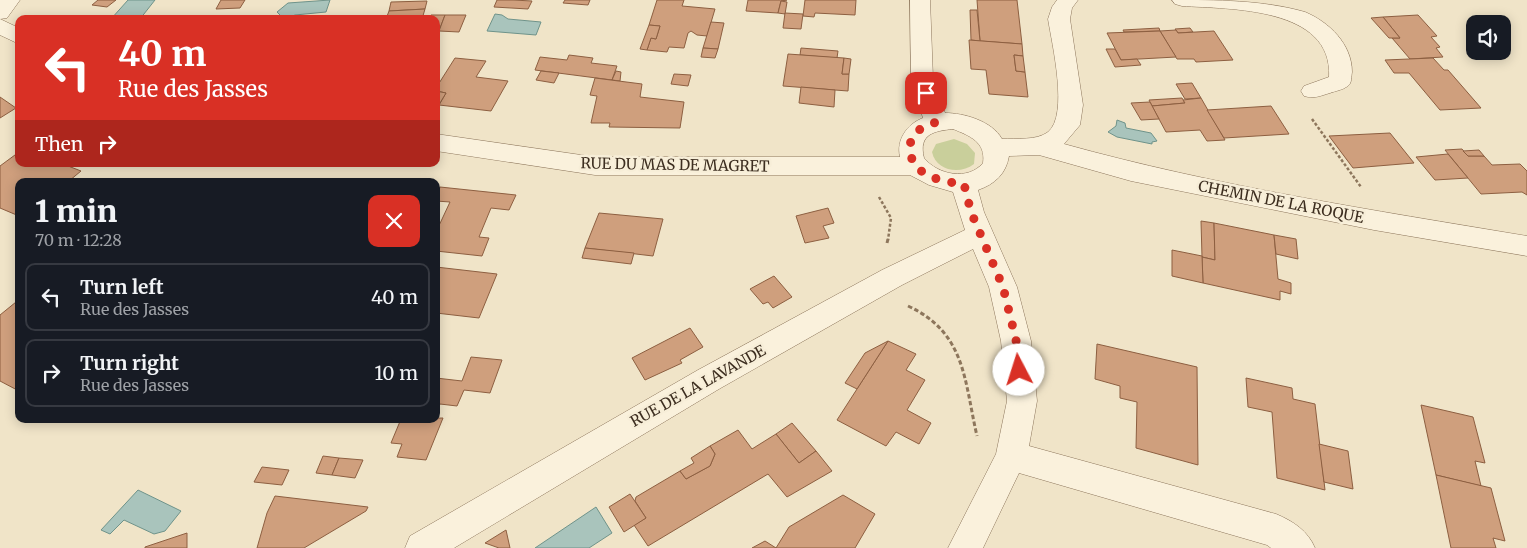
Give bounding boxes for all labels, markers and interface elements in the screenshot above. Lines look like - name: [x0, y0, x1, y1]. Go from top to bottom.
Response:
- map controls: [1466, 15, 1511, 60]
- button: sound: [1466, 15, 1511, 60]
- text: 40 m: [118, 32, 206, 76]
- icon: left: [35, 35, 100, 100]
- pin: [905, 72, 947, 114]
- text: Rue des Jasses: [118, 75, 268, 103]
- icon: arrive: [912, 79, 940, 107]
- icon: right: [93, 130, 121, 158]
- text: Then: [35, 132, 83, 156]
- street label: RUE DU MAS DE MAGRET: [580, 153, 770, 176]
- street label: CHEMIN DE LA ROQUE: [1197, 176, 1366, 227]
- text: 1 min: [35, 192, 117, 230]
- button: close: [368, 195, 420, 247]
- text: 70 m · 12:28: [35, 230, 122, 250]
- text: Turn left: [80, 275, 164, 299]
- icon: left: [37, 283, 65, 311]
- text: 40 m: [371, 285, 418, 309]
- text: Rue des Jasses: [80, 299, 189, 319]
- street label: RUE DE LA LAVANDE: [627, 340, 769, 431]
- position arrow: [992, 343, 1044, 395]
- text: Turn right: [80, 351, 179, 375]
- icon: right: [37, 359, 65, 387]
- text: 10 m: [375, 361, 418, 385]
- text: Rue des Jasses: [80, 375, 189, 395]

